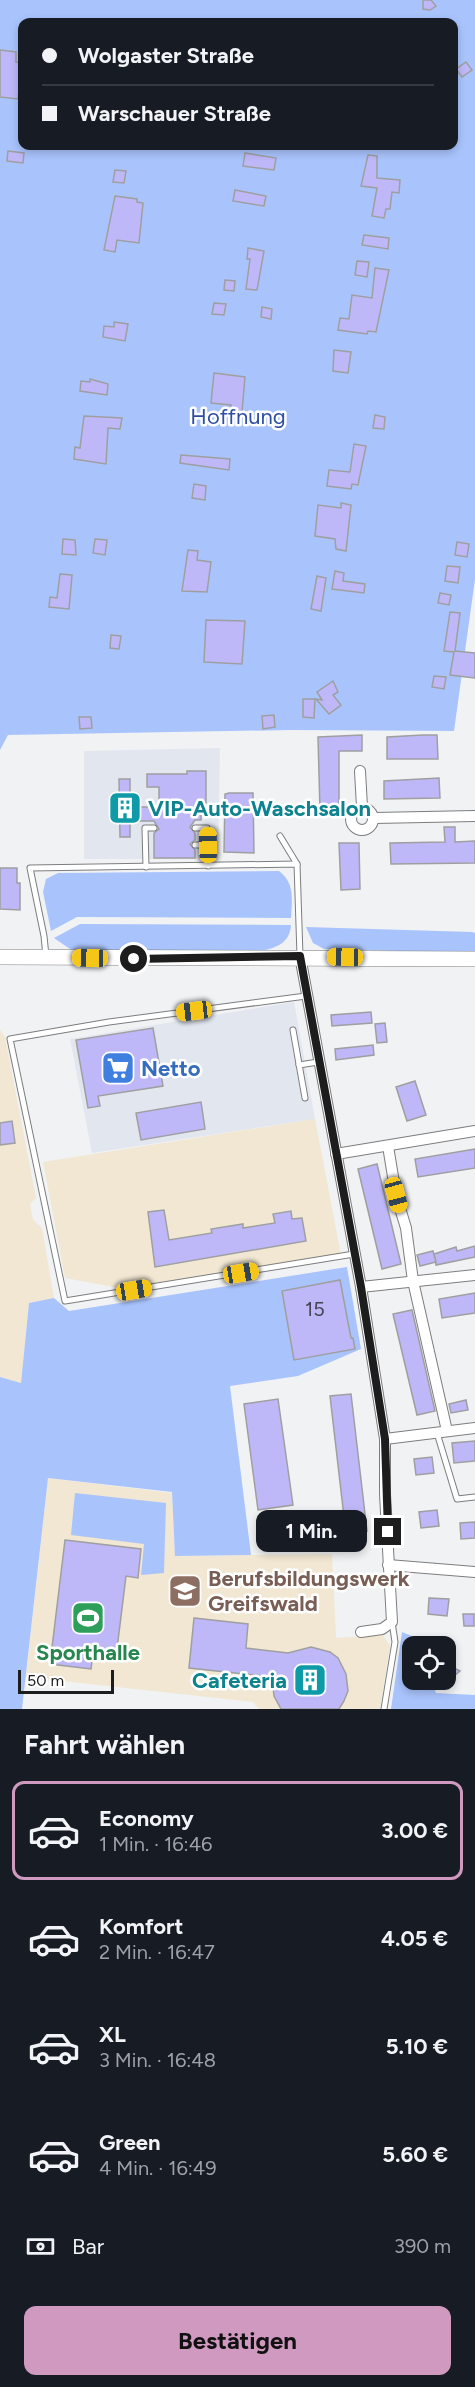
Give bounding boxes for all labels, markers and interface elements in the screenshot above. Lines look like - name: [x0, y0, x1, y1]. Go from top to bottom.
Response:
- text: Wolgaster Straße: [78, 42, 254, 69]
- text: Warschauer Straße: [78, 100, 271, 127]
- park label: Hoffnung: [190, 403, 286, 430]
- building icon: VIP-Auto-Waschsalon: [107, 790, 143, 826]
- place label: VIP-Auto-Waschsalon: [148, 795, 371, 822]
- car: [199, 827, 217, 863]
- route start: [120, 945, 147, 972]
- car: [327, 948, 363, 966]
- car: [72, 949, 108, 967]
- car: [175, 1000, 213, 1022]
- supermarket icon: Netto: [100, 1050, 136, 1086]
- place label: Netto: [141, 1055, 201, 1082]
- car: [383, 1175, 409, 1215]
- car: [222, 1261, 260, 1285]
- car: [115, 1278, 153, 1302]
- house number: 15: [305, 1297, 325, 1321]
- callout: 1 Min.: [256, 1511, 367, 1553]
- route end: [374, 1518, 401, 1545]
- text: 1 Min.: [286, 1519, 337, 1543]
- place label: Berufsbildungswerk Greifswald: [208, 1565, 410, 1617]
- school or university icon: Berufsbildungswerk Greifswald: [167, 1573, 203, 1609]
- sports icon: Sporthalle: [70, 1600, 106, 1636]
- map controls: [402, 1636, 456, 1690]
- button: locate: [402, 1636, 456, 1690]
- place label: Sporthalle: [36, 1639, 140, 1666]
- building icon: Cafeteria: [292, 1662, 328, 1698]
- scale bar: [18, 1667, 114, 1694]
- place label: Cafeteria: [192, 1667, 287, 1694]
- text: 50 m: [27, 1671, 64, 1690]
- text: Fahrt wählen: [24, 1728, 185, 1761]
- icon: car: [27, 1804, 81, 1858]
- text: Economy: [99, 1805, 194, 1832]
- text: 3.00 €: [381, 1817, 448, 1844]
- text: 1 Min. · 16:46: [99, 1832, 212, 1856]
- icon: car: [27, 1912, 81, 1966]
- text: Komfort: [99, 1913, 183, 1940]
- text: 4.05 €: [381, 1925, 448, 1952]
- text: 2 Min. · 16:47: [99, 1940, 215, 1964]
- icon: car: [27, 2020, 81, 2074]
- text: XL: [99, 2021, 126, 2048]
- text: 5.10 €: [386, 2033, 448, 2060]
- text: 3 Min. · 16:48: [99, 2048, 216, 2072]
- icon: car: [27, 2128, 81, 2182]
- text: Green: [99, 2129, 161, 2156]
- text: 5.60 €: [382, 2141, 448, 2168]
- text: 4 Min. · 16:49: [99, 2156, 217, 2180]
- icon: cash: [24, 2230, 57, 2263]
- text: Bar: [72, 2233, 104, 2260]
- text: 390 m: [394, 2234, 451, 2258]
- button: Bestätigen: [24, 2306, 451, 2375]

